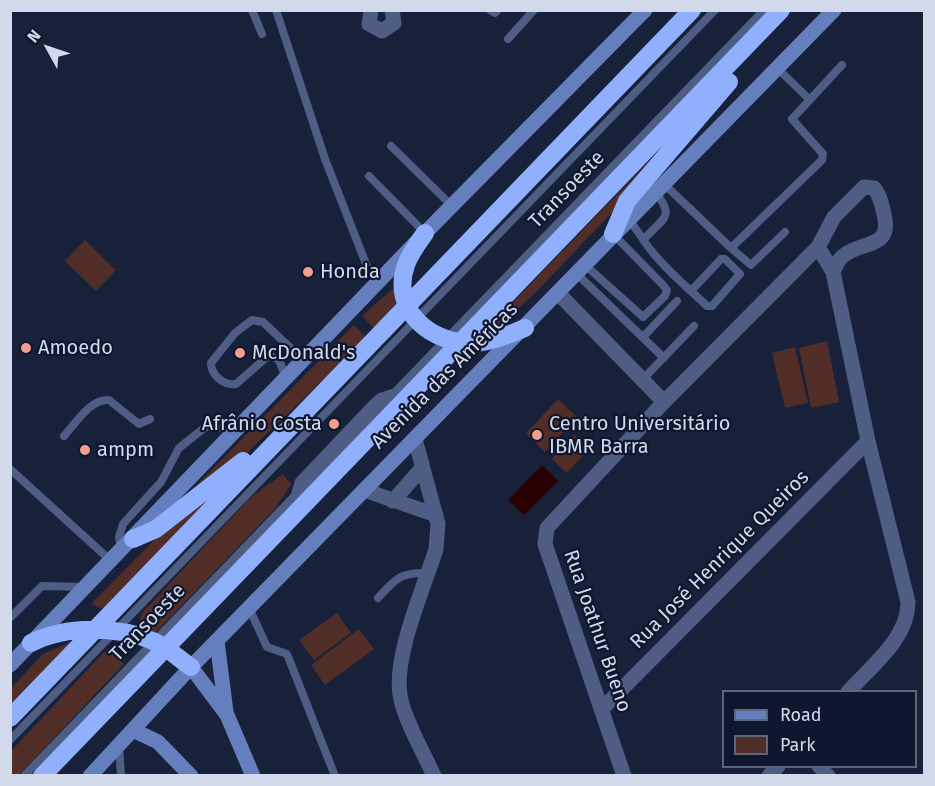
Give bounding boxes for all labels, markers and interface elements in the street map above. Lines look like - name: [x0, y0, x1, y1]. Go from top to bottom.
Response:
- north arrow: [18, 18, 78, 78]
- text: N: [23, 26, 45, 46]
- street label: Transoeste: [524, 146, 610, 234]
- place label: Honda: [320, 260, 380, 284]
- marker: Honda: [301, 265, 315, 279]
- street label: Avenida das Américas: [367, 298, 523, 454]
- place label: Amoedo: [38, 336, 113, 360]
- marker: Amoedo: [19, 341, 33, 355]
- place label: McDonald's: [252, 341, 355, 365]
- marker: McDonald's: [233, 346, 247, 360]
- place label: Afrânio Costa: [202, 412, 322, 436]
- place label: Centro Universitário IBMR Barra: [549, 412, 730, 459]
- marker: Afrânio Costa: [327, 417, 341, 431]
- marker: Centro Universitário IBMR Barra: [530, 428, 544, 442]
- place label: ampm: [97, 438, 154, 462]
- marker: ampm: [78, 443, 92, 457]
- street label: Rua José Henrique Queiros: [626, 466, 814, 654]
- street label: Rua Joathur Bueno: [558, 547, 636, 715]
- street label: Transoeste: [105, 579, 191, 667]
- legend: [722, 690, 917, 768]
- text: Road: [780, 704, 822, 726]
- text: Park: [780, 734, 815, 756]

